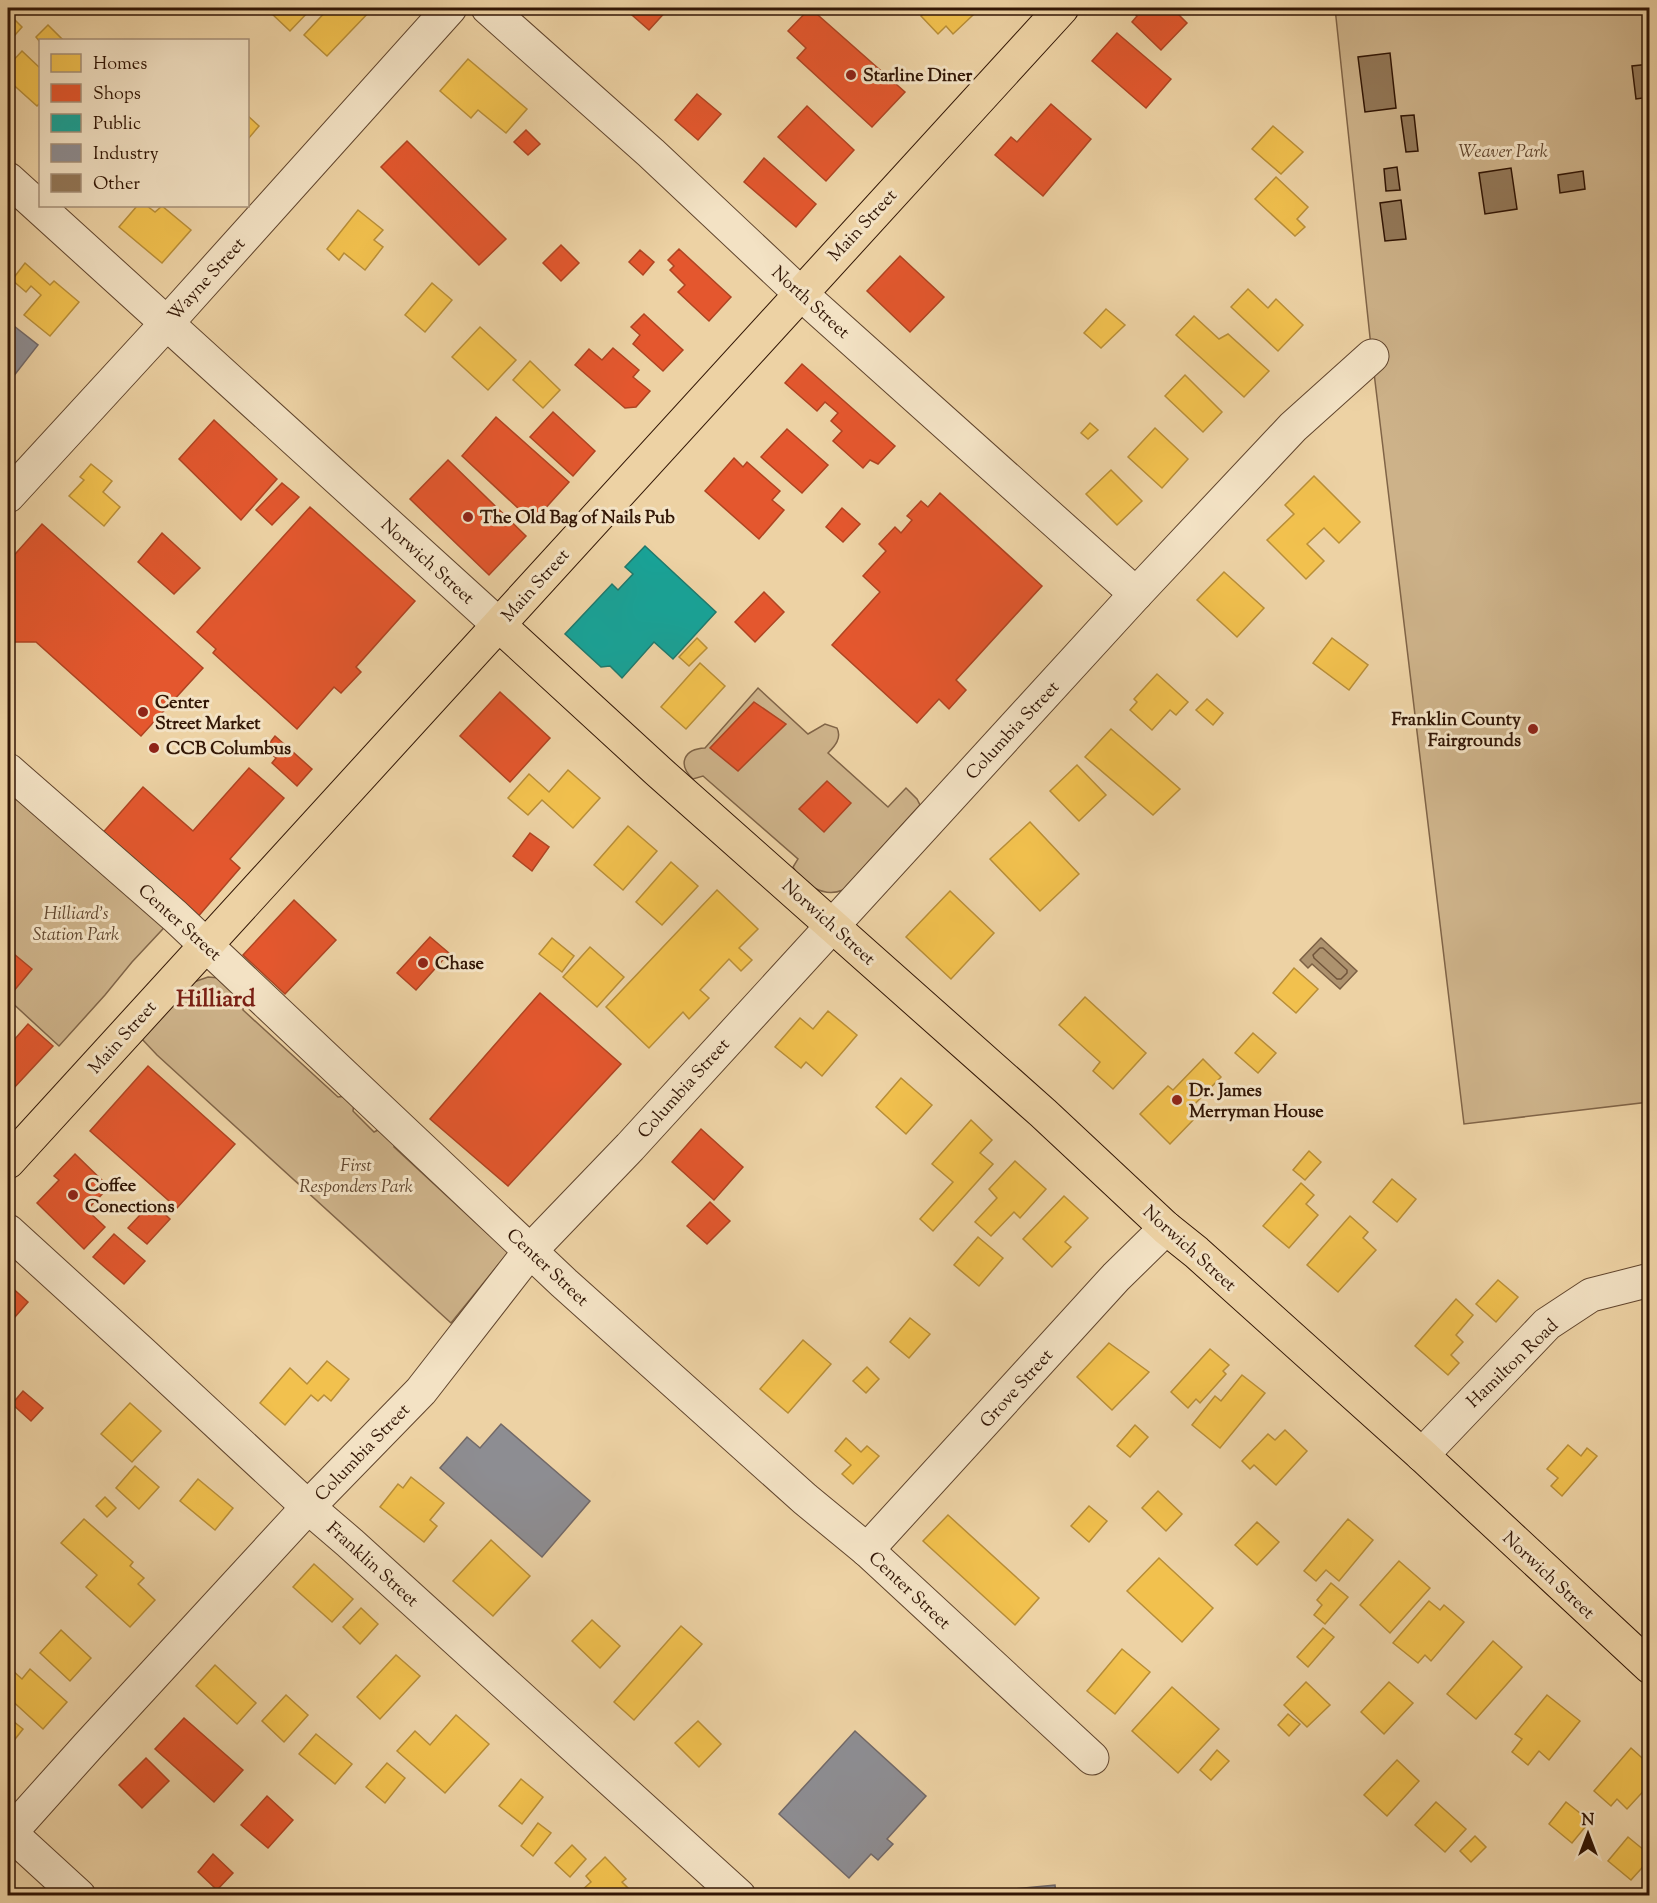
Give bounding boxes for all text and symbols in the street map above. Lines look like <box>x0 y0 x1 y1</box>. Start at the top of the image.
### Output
legend <box>39 39 249 207</box>
text: Homes <box>93 52 147 78</box>
place label: Starline Diner <box>863 64 973 90</box>
marker: Starline Diner <box>844 68 858 82</box>
text: Shops <box>93 82 141 108</box>
text: Public <box>93 112 141 138</box>
park label: Weaver Park <box>1458 140 1548 166</box>
text: Industry <box>93 142 159 168</box>
text: Other <box>93 172 140 198</box>
street label: Main Street <box>823 184 904 268</box>
street label: Wayne Street <box>163 233 252 328</box>
street label: North Street <box>765 261 855 346</box>
place label: The Old Bag of Nails Pub <box>480 506 675 532</box>
marker: The Old Bag of Nails Pub <box>461 510 475 524</box>
street label: Norwich Street <box>374 513 479 612</box>
street label: Main Street <box>496 544 577 629</box>
street label: Columbia Street <box>961 676 1066 787</box>
place label: Center Street Market <box>155 691 261 738</box>
marker: Center Street Market <box>136 705 150 719</box>
place label: Franklin County Fairgrounds <box>1391 708 1521 755</box>
marker: Franklin County Fairgrounds <box>1526 722 1540 736</box>
place label: CCB Columbus <box>166 737 291 763</box>
marker: CCB Columbus <box>147 741 161 755</box>
street label: Norwich Street <box>775 874 880 973</box>
street label: Center Street <box>131 879 226 968</box>
park label: Hilliard's Station Park <box>33 902 119 949</box>
place label: Chase <box>435 952 484 978</box>
marker: Chase <box>416 956 430 970</box>
district label: Hilliard <box>176 983 256 1017</box>
street label: Main Street <box>83 996 164 1081</box>
street label: Columbia Street <box>632 1033 737 1145</box>
place label: Dr. James Merryman House <box>1189 1079 1324 1126</box>
marker: Dr. James Merryman House <box>1170 1093 1184 1107</box>
park label: First Responders Park <box>299 1154 413 1201</box>
place label: Coffee Conections <box>85 1174 174 1221</box>
marker: Coffee Conections <box>66 1188 80 1202</box>
street label: Norwich Street <box>1136 1200 1241 1299</box>
street label: Center Street <box>500 1223 594 1314</box>
street label: Hamilton Road <box>1462 1314 1565 1415</box>
street label: Grove Street <box>975 1344 1060 1435</box>
street label: Columbia Street <box>310 1399 417 1508</box>
street label: Franklin Street <box>320 1517 424 1614</box>
street label: Norwich Street <box>1496 1527 1600 1626</box>
street label: Center Street <box>862 1546 956 1637</box>
north arrow <box>1558 1804 1618 1864</box>
text: N <box>1582 1810 1595 1833</box>

